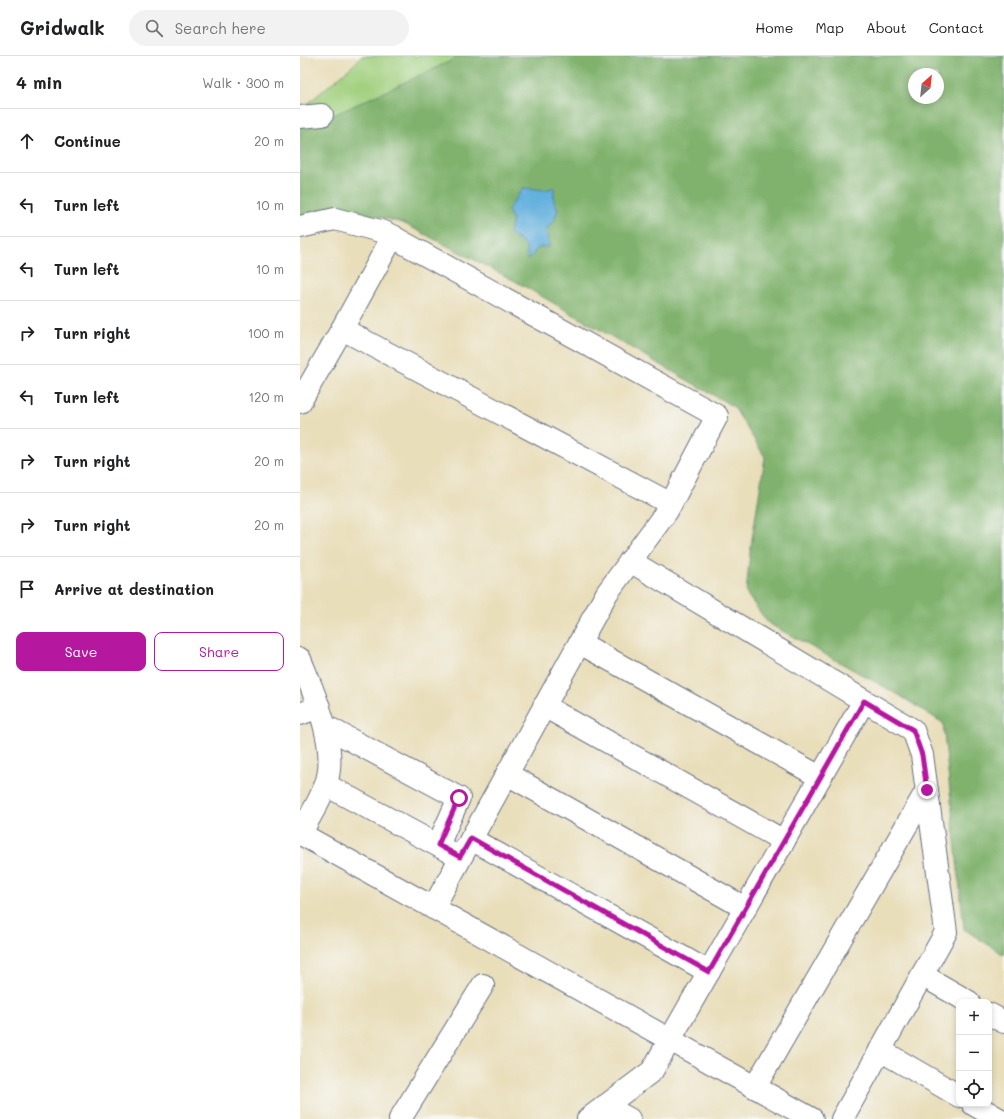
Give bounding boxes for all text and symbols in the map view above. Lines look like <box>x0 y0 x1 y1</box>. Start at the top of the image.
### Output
search box <box>129 10 409 46</box>
text: Gridwalk <box>20 15 105 40</box>
icon: search <box>143 17 165 39</box>
text: Search here <box>175 18 266 38</box>
text: Home <box>755 18 793 37</box>
text: Map <box>815 18 844 37</box>
text: About <box>866 18 907 37</box>
text: Contact <box>929 18 984 37</box>
north arrow <box>908 68 944 104</box>
text: 4 min <box>16 71 62 93</box>
text: Walk · 300 m <box>202 74 284 91</box>
icon: ahead <box>16 130 38 152</box>
text: Continue <box>54 131 121 151</box>
text: 20 m <box>254 132 284 149</box>
icon: left <box>16 194 38 216</box>
text: Turn left <box>54 195 119 215</box>
text: 10 m <box>256 196 284 213</box>
icon: left <box>16 258 38 280</box>
text: Turn left <box>54 259 119 279</box>
text: 10 m <box>256 260 284 277</box>
icon: right <box>16 322 38 344</box>
text: Turn right <box>54 323 131 343</box>
text: 100 m <box>248 324 284 341</box>
icon: left <box>16 386 38 408</box>
text: Turn left <box>54 387 119 407</box>
text: 120 m <box>248 388 284 405</box>
icon: right <box>16 450 38 472</box>
text: Turn right <box>54 451 131 471</box>
text: 20 m <box>254 452 284 469</box>
icon: right <box>16 514 38 536</box>
text: Turn right <box>54 515 131 535</box>
text: 20 m <box>254 516 284 533</box>
icon: arrive <box>16 578 38 600</box>
text: Arrive at destination <box>54 579 214 599</box>
button: Save <box>16 632 146 671</box>
button: Share <box>154 632 284 671</box>
route end <box>918 781 936 799</box>
route start <box>450 789 468 807</box>
map controls <box>956 999 992 1107</box>
button: + <box>956 999 992 1035</box>
button: − <box>956 1035 992 1071</box>
button: locate <box>956 1071 992 1107</box>

